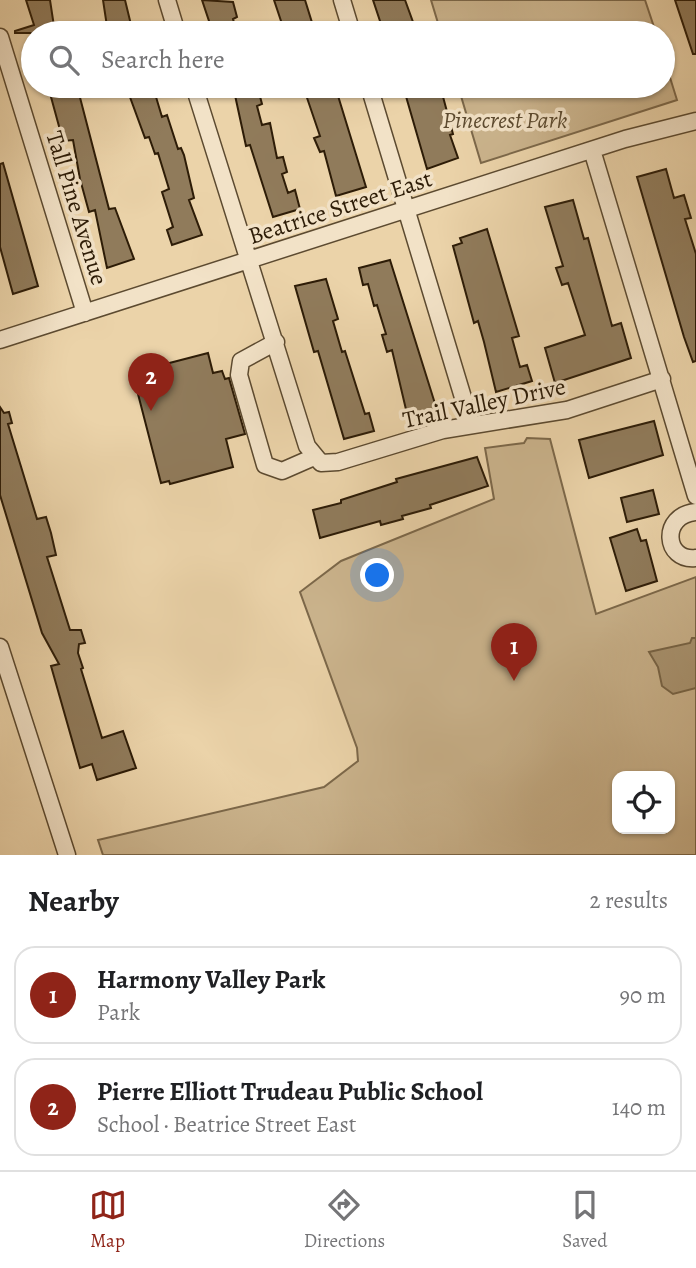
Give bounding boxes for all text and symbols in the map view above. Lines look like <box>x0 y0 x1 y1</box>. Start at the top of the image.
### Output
search box <box>21 21 675 98</box>
icon: search <box>45 41 83 79</box>
text: Search here <box>101 42 225 77</box>
park label: Pinecrest Park <box>443 104 568 136</box>
street label: Tall Pine Avenue <box>38 127 116 289</box>
street label: Beatrice Street East <box>244 162 436 252</box>
pin: 2 <box>128 353 174 411</box>
street label: Trail Valley Drive <box>400 370 568 436</box>
your location <box>360 558 394 592</box>
pin: 1 <box>491 623 537 681</box>
map controls <box>612 771 675 834</box>
button: locate <box>612 771 675 834</box>
text: Nearby <box>28 881 119 921</box>
text: 2 results <box>590 885 668 916</box>
text: Harmony Valley Park <box>97 962 325 997</box>
text: 1 <box>49 980 57 1011</box>
text: 90 m <box>620 980 666 1011</box>
text: Park <box>97 997 140 1028</box>
text: Pierre Elliott Trudeau Public School <box>97 1074 483 1109</box>
text: 2 <box>47 1092 59 1123</box>
text: 140 m <box>612 1092 666 1123</box>
text: School · Beatrice Street East <box>97 1109 356 1140</box>
tab: Map <box>89 1186 127 1254</box>
tab: Directions <box>304 1186 385 1254</box>
tab: Saved <box>562 1186 607 1254</box>

